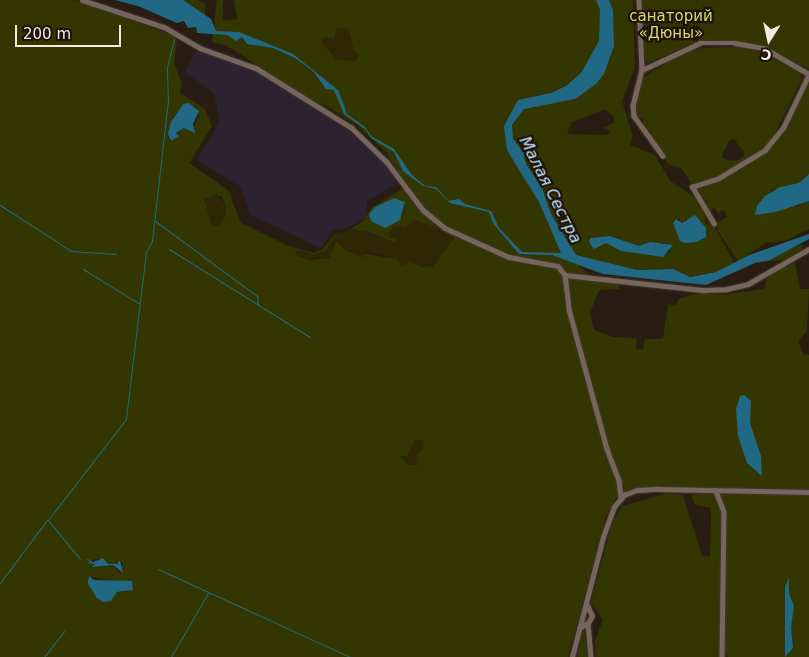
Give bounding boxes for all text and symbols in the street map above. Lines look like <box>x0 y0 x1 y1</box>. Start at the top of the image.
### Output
park label: санаторий «Дюны» <box>629 7 713 42</box>
scale bar <box>18 15 124 47</box>
north arrow <box>744 15 794 65</box>
text: 200 m <box>23 25 71 43</box>
text: С <box>760 46 773 64</box>
water label: Малая Сестра <box>515 133 585 247</box>

